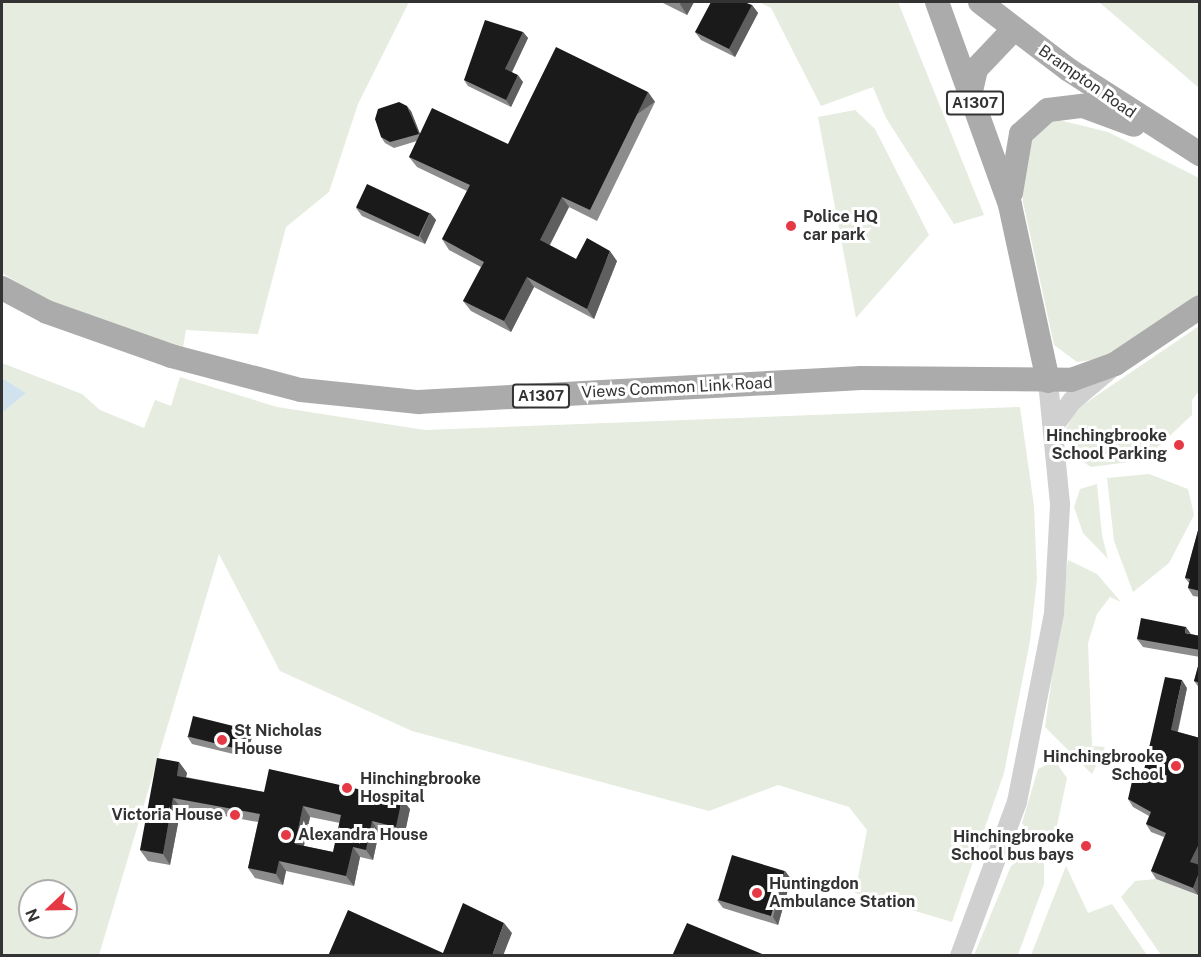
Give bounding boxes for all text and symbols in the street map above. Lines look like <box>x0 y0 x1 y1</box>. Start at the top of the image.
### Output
street label: Brampton Road <box>1035 41 1139 123</box>
road number: A1307 <box>945 91 1005 115</box>
place label: Police HQ car park <box>803 207 878 245</box>
marker: Police HQ car park <box>784 219 798 233</box>
street label: Views Common Link Road <box>581 373 773 403</box>
road number: A1307 <box>511 384 571 408</box>
place label: Hinchingbrooke School Parking <box>1046 426 1167 464</box>
marker: Hinchingbrooke School Parking <box>1172 438 1186 452</box>
place label: St Nicholas House <box>234 721 322 759</box>
marker: St Nicholas House <box>215 733 229 747</box>
place label: Hinchingbrooke School <box>1043 747 1164 785</box>
marker: Hinchingbrooke School <box>1169 759 1183 773</box>
place label: Hinchingbrooke Hospital <box>360 769 481 807</box>
marker: Hinchingbrooke Hospital <box>338 779 356 797</box>
place label: Victoria House <box>111 805 223 825</box>
marker: Victoria House <box>228 808 242 822</box>
place label: Alexandra House <box>298 825 428 845</box>
place label: Hinchingbrooke School bus bays <box>951 827 1074 865</box>
marker: Alexandra House <box>279 828 293 842</box>
marker: Hinchingbrooke School bus bays <box>1079 839 1093 853</box>
place label: Huntingdon Ambulance Station <box>769 874 915 912</box>
north arrow <box>18 879 78 939</box>
marker: Huntingdon Ambulance Station <box>750 886 764 900</box>
text: N <box>22 906 44 925</box>

